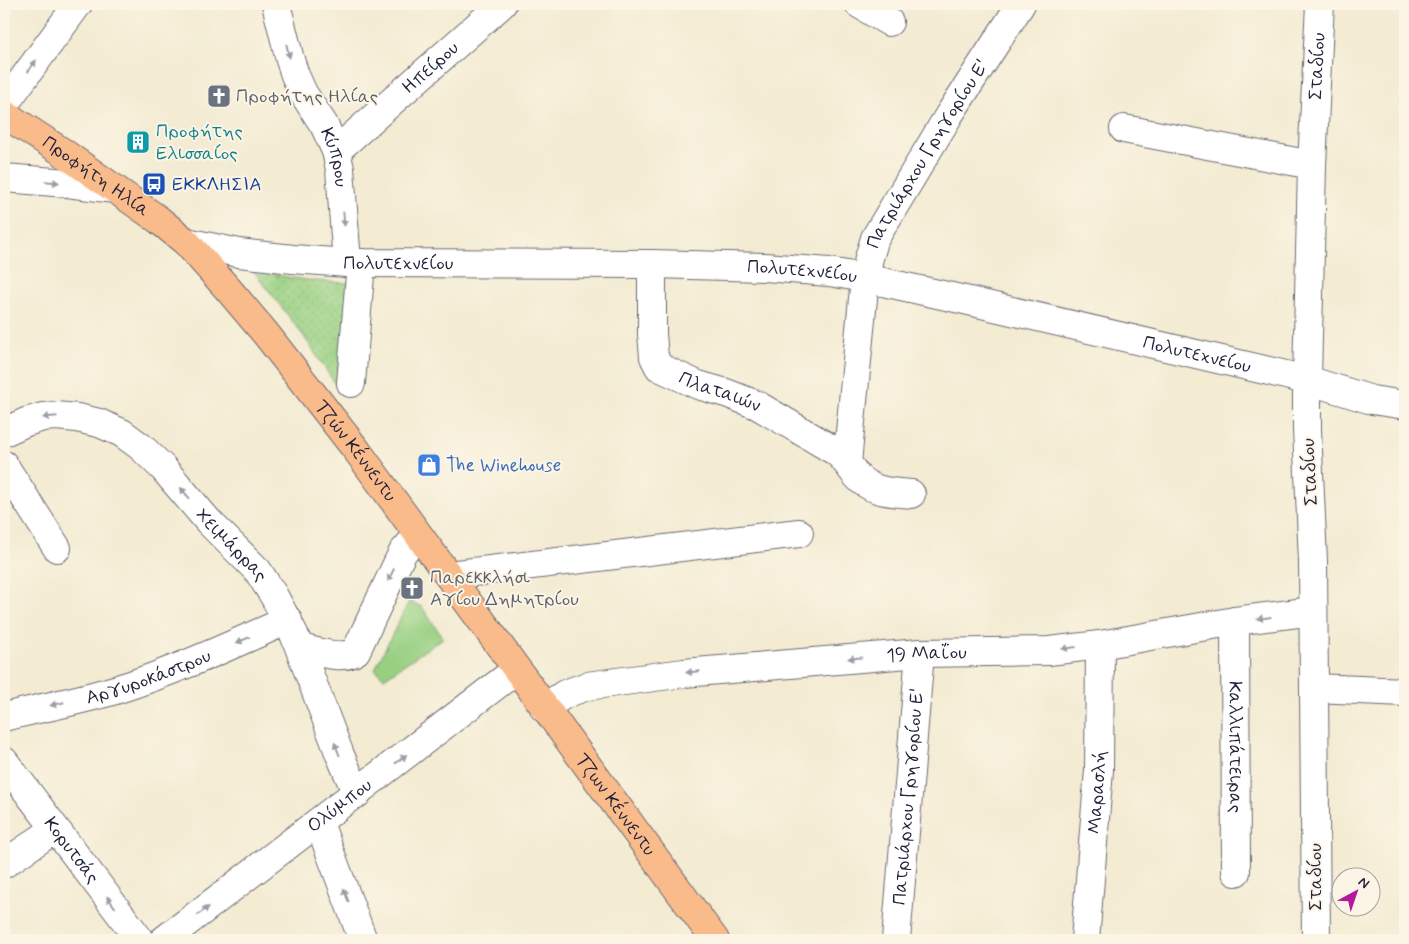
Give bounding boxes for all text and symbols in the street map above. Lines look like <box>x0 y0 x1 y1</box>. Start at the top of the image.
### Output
street label: Σταδίου <box>1303 32 1331 101</box>
street label: Ηπείρου <box>397 36 464 99</box>
one-way arrow <box>284 44 292 59</box>
street label: Πατριάρχου Γρηγορίου Ε' <box>860 54 994 251</box>
one-way arrow <box>27 59 37 73</box>
church icon: Προφήτης Ηλίας <box>206 83 232 109</box>
place label: Προφήτης Ηλίας <box>236 84 378 109</box>
place label: Προφήτης Ελισσαίος <box>156 119 243 166</box>
street label: Κύπρου <box>314 123 354 188</box>
building icon: Προφήτης Ελισσαίος <box>125 129 151 155</box>
street label: Προφήτη Ηλία <box>38 130 155 222</box>
bus stop icon: ΕΚΚΛΗΣΙΑ <box>141 171 167 197</box>
place label: ΕΚΚΛΗΣΙΑ <box>172 172 262 197</box>
one-way arrow <box>45 178 61 186</box>
one-way arrow <box>340 211 348 227</box>
street label: Πολυτεχνείου <box>343 250 454 276</box>
street label: Πολυτεχνείου <box>747 254 859 289</box>
street label: Πολυτεχνείου <box>1141 330 1253 379</box>
street label: Πλαταιών <box>675 365 764 418</box>
street label: Τζών Κέννεντυ <box>309 395 403 507</box>
one-way arrow <box>41 413 57 421</box>
street label: Σταδίου <box>1296 438 1324 506</box>
shop icon: The Winehouse <box>416 452 442 478</box>
place label: The Winehouse <box>446 453 561 478</box>
one-way arrow <box>179 487 190 500</box>
street label: Χειμάρρας <box>190 503 274 586</box>
place label: Παρεκκλήσι Αγίου Δημητρίου <box>430 565 579 612</box>
one-way arrow <box>387 568 395 582</box>
church icon: Παρεκκλήσι Αγίου Δημητρίου <box>399 575 425 601</box>
one-way arrow <box>1256 614 1272 622</box>
one-way arrow <box>236 636 250 644</box>
street label: 19 Μαΐου <box>886 640 967 668</box>
street label: Αργυροκάστρου <box>83 643 215 710</box>
one-way arrow <box>1061 644 1077 652</box>
one-way arrow <box>846 654 862 662</box>
one-way arrow <box>685 668 701 676</box>
street label: Καλλιπάτειρας <box>1223 681 1248 813</box>
street label: Πατριάρχου Γρηγορίου Ε' <box>886 687 930 906</box>
one-way arrow <box>49 700 64 708</box>
one-way arrow <box>333 742 341 756</box>
street label: Τζων Κέννεντυ <box>570 748 662 861</box>
street label: Μαρασλή <box>1081 751 1112 835</box>
one-way arrow <box>394 754 408 764</box>
street label: Ολύμπου <box>302 773 377 838</box>
street label: Κορυτσάς <box>38 812 105 889</box>
street label: Σταδίου <box>1303 843 1328 911</box>
north arrow <box>1332 866 1382 916</box>
text: N <box>1354 873 1373 893</box>
one-way arrow <box>342 887 349 902</box>
one-way arrow <box>105 895 116 908</box>
one-way arrow <box>196 905 209 916</box>

